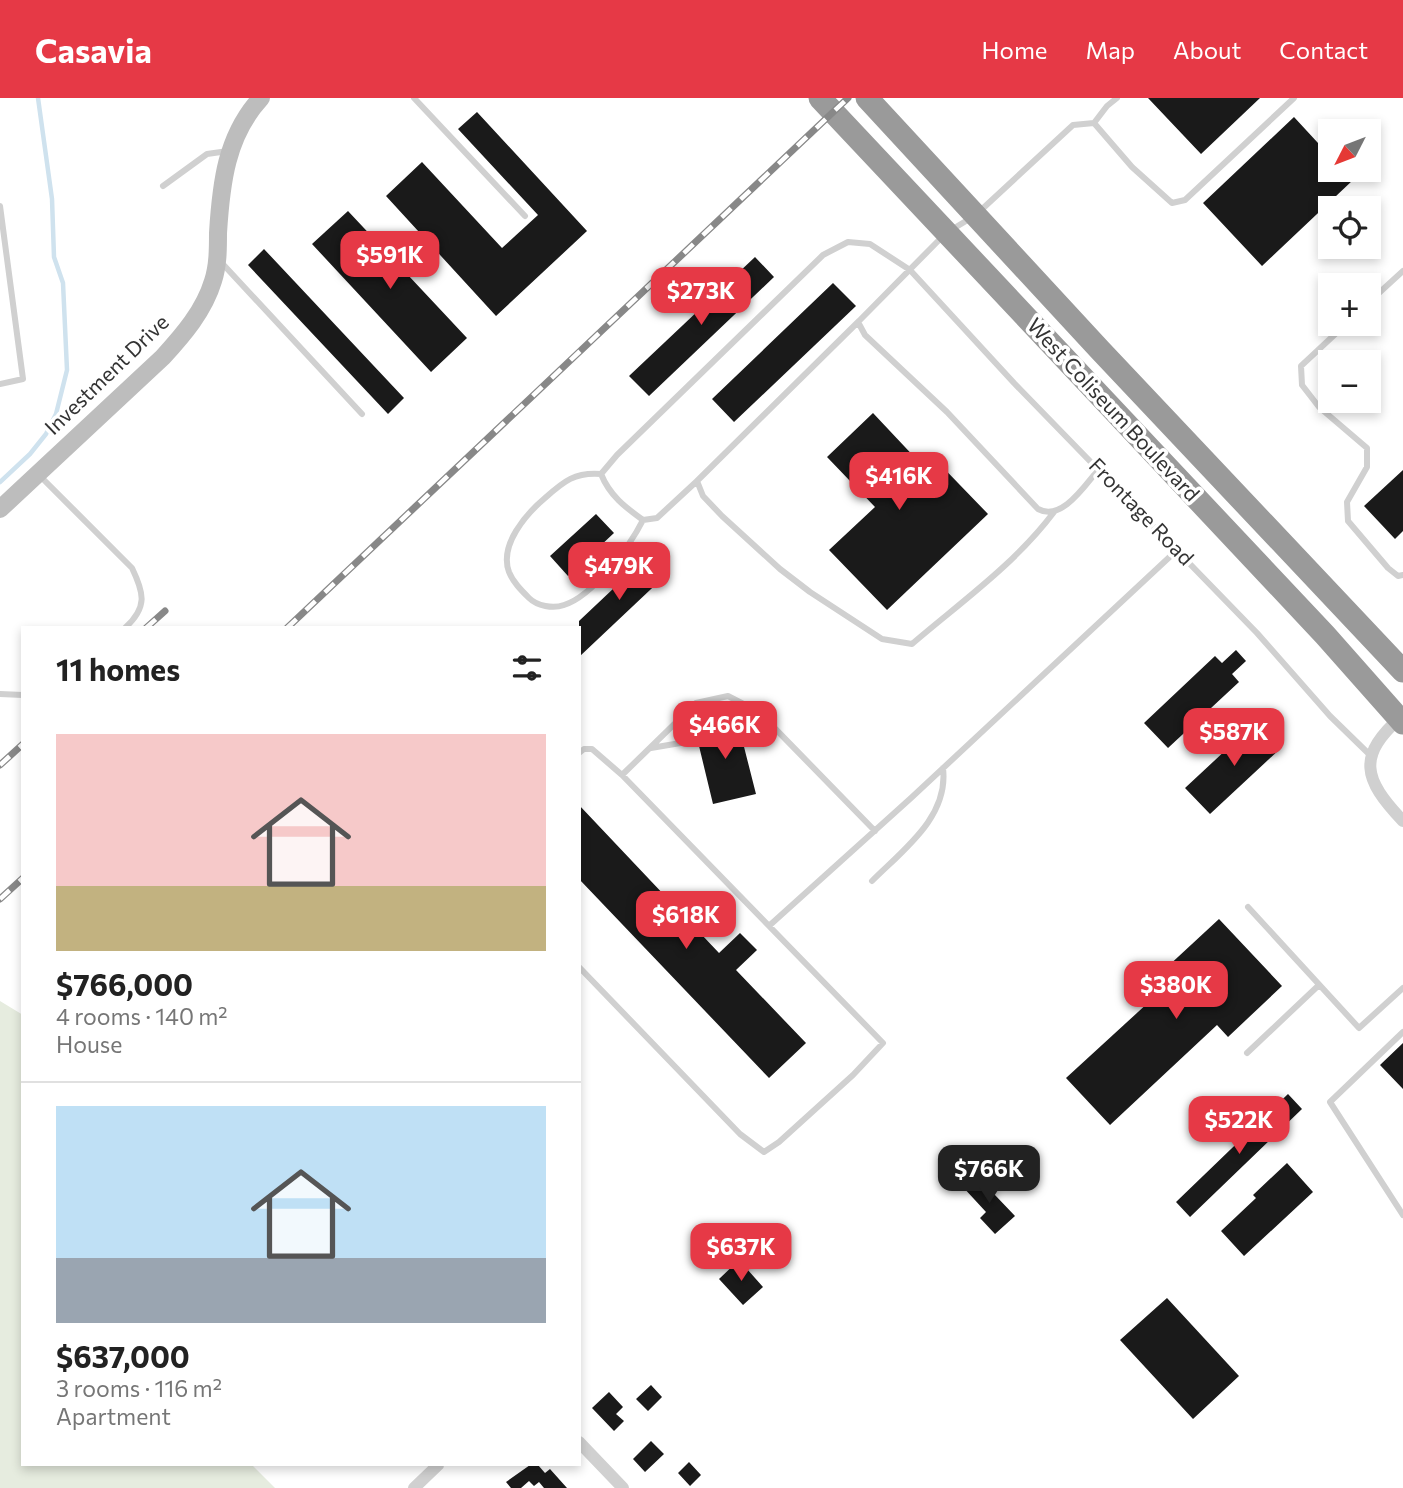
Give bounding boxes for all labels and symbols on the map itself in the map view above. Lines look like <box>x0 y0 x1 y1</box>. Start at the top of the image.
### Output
north arrow <box>1318 119 1381 182</box>
pin: $591K <box>341 232 439 291</box>
pin: $273K <box>652 268 750 327</box>
street label: Investment Drive <box>39 309 173 439</box>
street label: West Coliseum Boulevard <box>1023 312 1205 506</box>
pin: $416K <box>850 452 948 512</box>
street label: Frontage Road <box>1085 452 1199 570</box>
pin: $479K <box>570 542 668 602</box>
pin: $466K <box>676 702 774 761</box>
pin: $587K <box>1185 708 1283 768</box>
pin: $618K <box>637 892 735 951</box>
pin: $380K <box>1127 962 1225 1021</box>
pin: $522K <box>1190 1096 1288 1156</box>
pin: $766K <box>940 1146 1038 1205</box>
pin: $637K <box>692 1224 790 1283</box>

